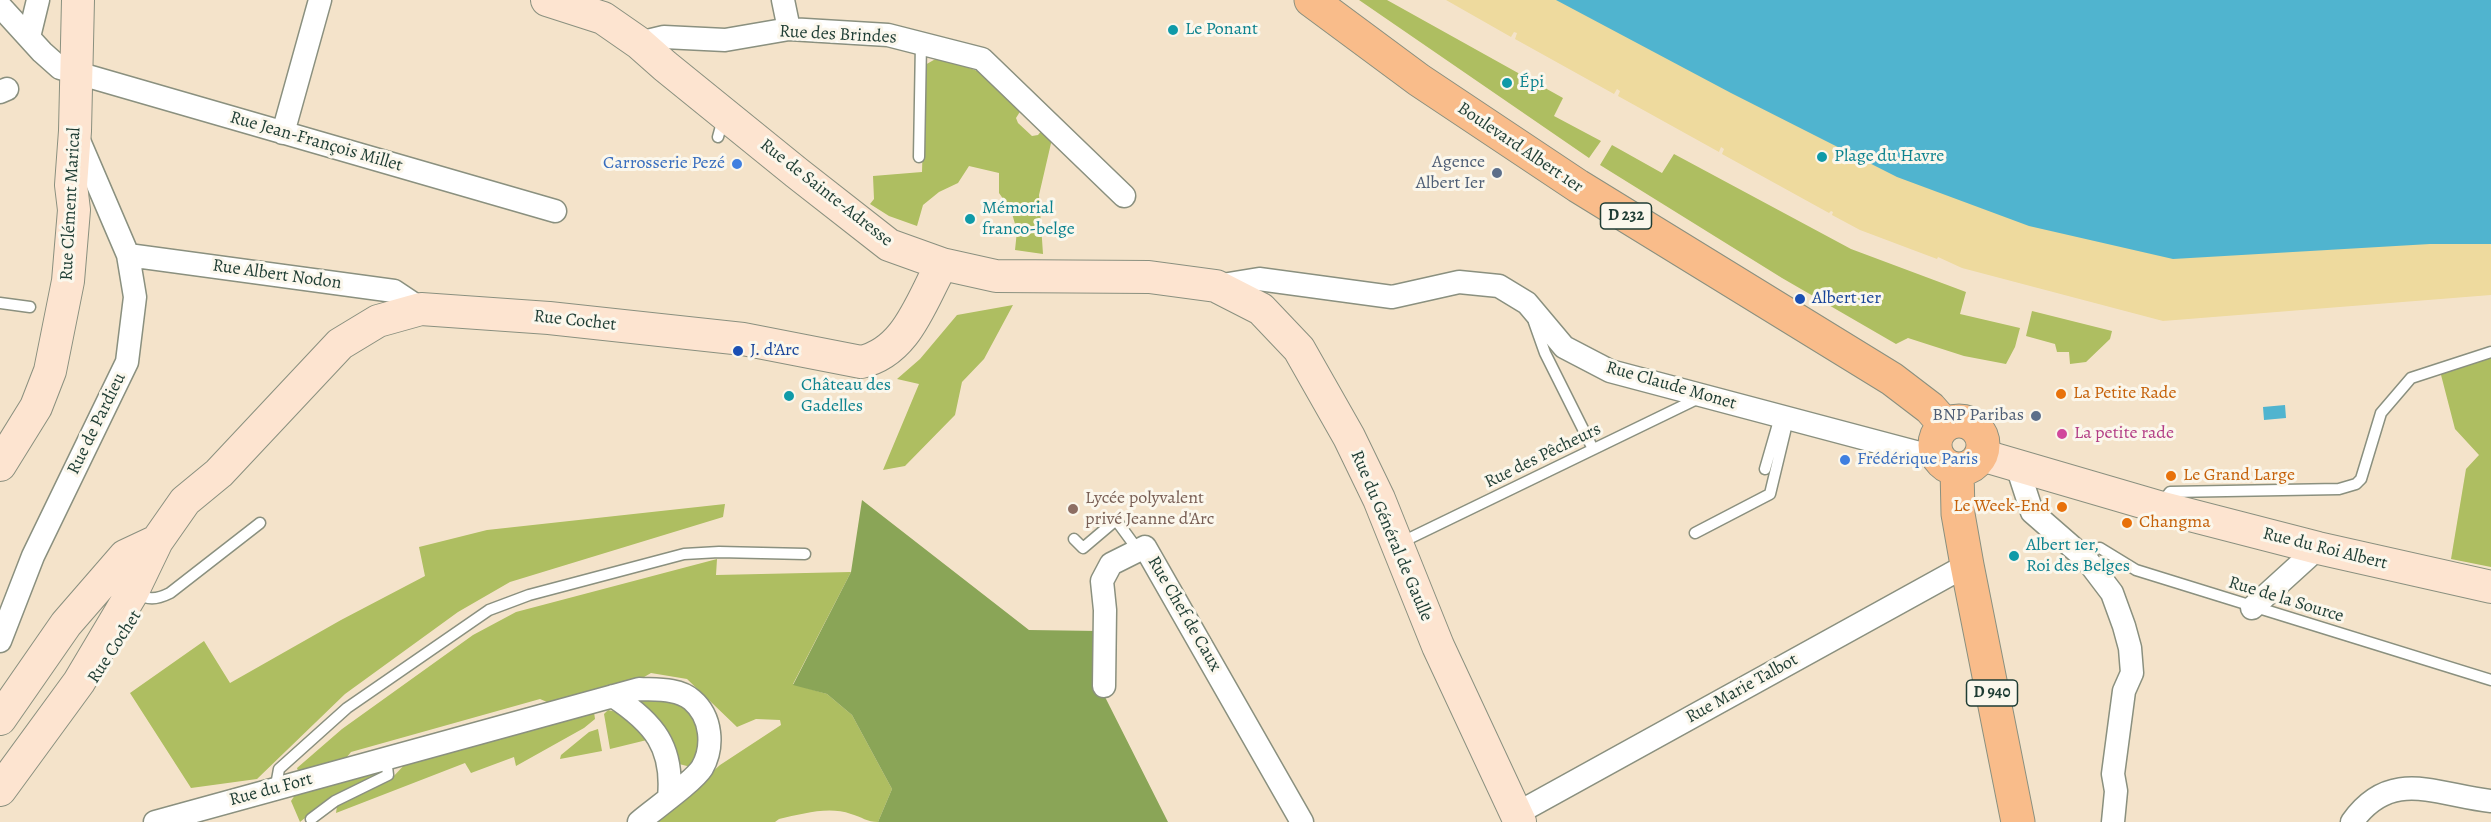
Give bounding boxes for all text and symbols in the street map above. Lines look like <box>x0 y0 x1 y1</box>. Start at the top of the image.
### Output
place label: Le Ponant <box>1185 19 1258 41</box>
street label: Rue des Brindes <box>779 21 897 49</box>
marker: Le Ponant <box>1166 23 1180 37</box>
place label: Épi <box>1519 72 1544 94</box>
marker: Épi <box>1500 76 1514 90</box>
street label: Boulevard Albert 1er <box>1453 98 1587 198</box>
street label: Rue Jean-François Millet <box>227 107 405 177</box>
street label: Rue Clément Marical <box>56 127 86 281</box>
street label: Rue de Sainte-Adresse <box>755 134 897 252</box>
place label: Plage du Havre <box>1834 146 1944 168</box>
marker: Plage du Havre <box>1815 150 1829 164</box>
place label: Agence Albert Ier <box>1416 152 1485 195</box>
place label: Carrosserie Pezé <box>603 153 725 175</box>
marker: Carrosserie Pezé <box>730 157 744 171</box>
marker: Agence Albert Ier <box>1490 166 1504 180</box>
place label: Mémorial franco-belge <box>982 198 1075 240</box>
road number: D 232 <box>1600 203 1652 229</box>
marker: Mémorial franco-belge <box>963 212 977 226</box>
street label: Rue Albert Nodon <box>211 255 343 295</box>
place label: Albert 1er <box>1812 288 1881 310</box>
marker: Albert 1er <box>1793 292 1807 306</box>
street label: Rue Cochet <box>533 306 617 336</box>
place label: J. d’Arc <box>750 340 799 362</box>
marker: J. d’Arc <box>731 344 745 358</box>
street label: Rue Claude Monet <box>1603 357 1739 415</box>
street label: Rue de Pardieu <box>63 370 131 478</box>
place label: Château des Gadelles <box>801 375 891 418</box>
place label: La Petite Rade <box>2073 383 2177 405</box>
marker: La Petite Rade <box>2054 387 2068 401</box>
marker: Château des Gadelles <box>782 389 796 403</box>
place label: BNP Paribas <box>1932 405 2024 427</box>
marker: BNP Paribas <box>2029 409 2043 423</box>
street label: Rue des Pêcheurs <box>1481 419 1605 493</box>
place label: La petite rade <box>2074 423 2174 445</box>
marker: La petite rade <box>2055 427 2069 441</box>
street label: Rue du Général de Gaulle <box>1345 447 1437 625</box>
place label: Frédérique Paris <box>1857 449 1978 471</box>
marker: Frédérique Paris <box>1838 453 1852 467</box>
place label: Le Grand Large <box>2183 465 2295 487</box>
marker: Le Grand Large <box>2164 469 2178 483</box>
place label: Lycée polyvalent privé Jeanne d'Arc <box>1085 488 1214 530</box>
place label: Le Week-End <box>1953 496 2050 518</box>
marker: Le Week-End <box>2055 500 2069 514</box>
marker: Lycée polyvalent privé Jeanne d'Arc <box>1066 502 1080 516</box>
place label: Changma <box>2139 512 2211 534</box>
marker: Changma <box>2120 516 2134 530</box>
street label: Rue du Roi Albert <box>2261 523 2389 575</box>
place label: Albert 1er, Roi des Belges <box>2026 535 2130 578</box>
marker: Albert 1er, Roi des Belges <box>2007 549 2021 563</box>
street label: Rue Chef de Caux <box>1142 553 1226 675</box>
street label: Rue de la Source <box>2226 572 2346 628</box>
street label: Rue Cochet <box>83 606 147 688</box>
street label: Rue Marie Talbot <box>1682 649 1802 729</box>
road number: D 940 <box>1966 680 2018 706</box>
street label: Rue du Fort <box>227 769 315 811</box>

